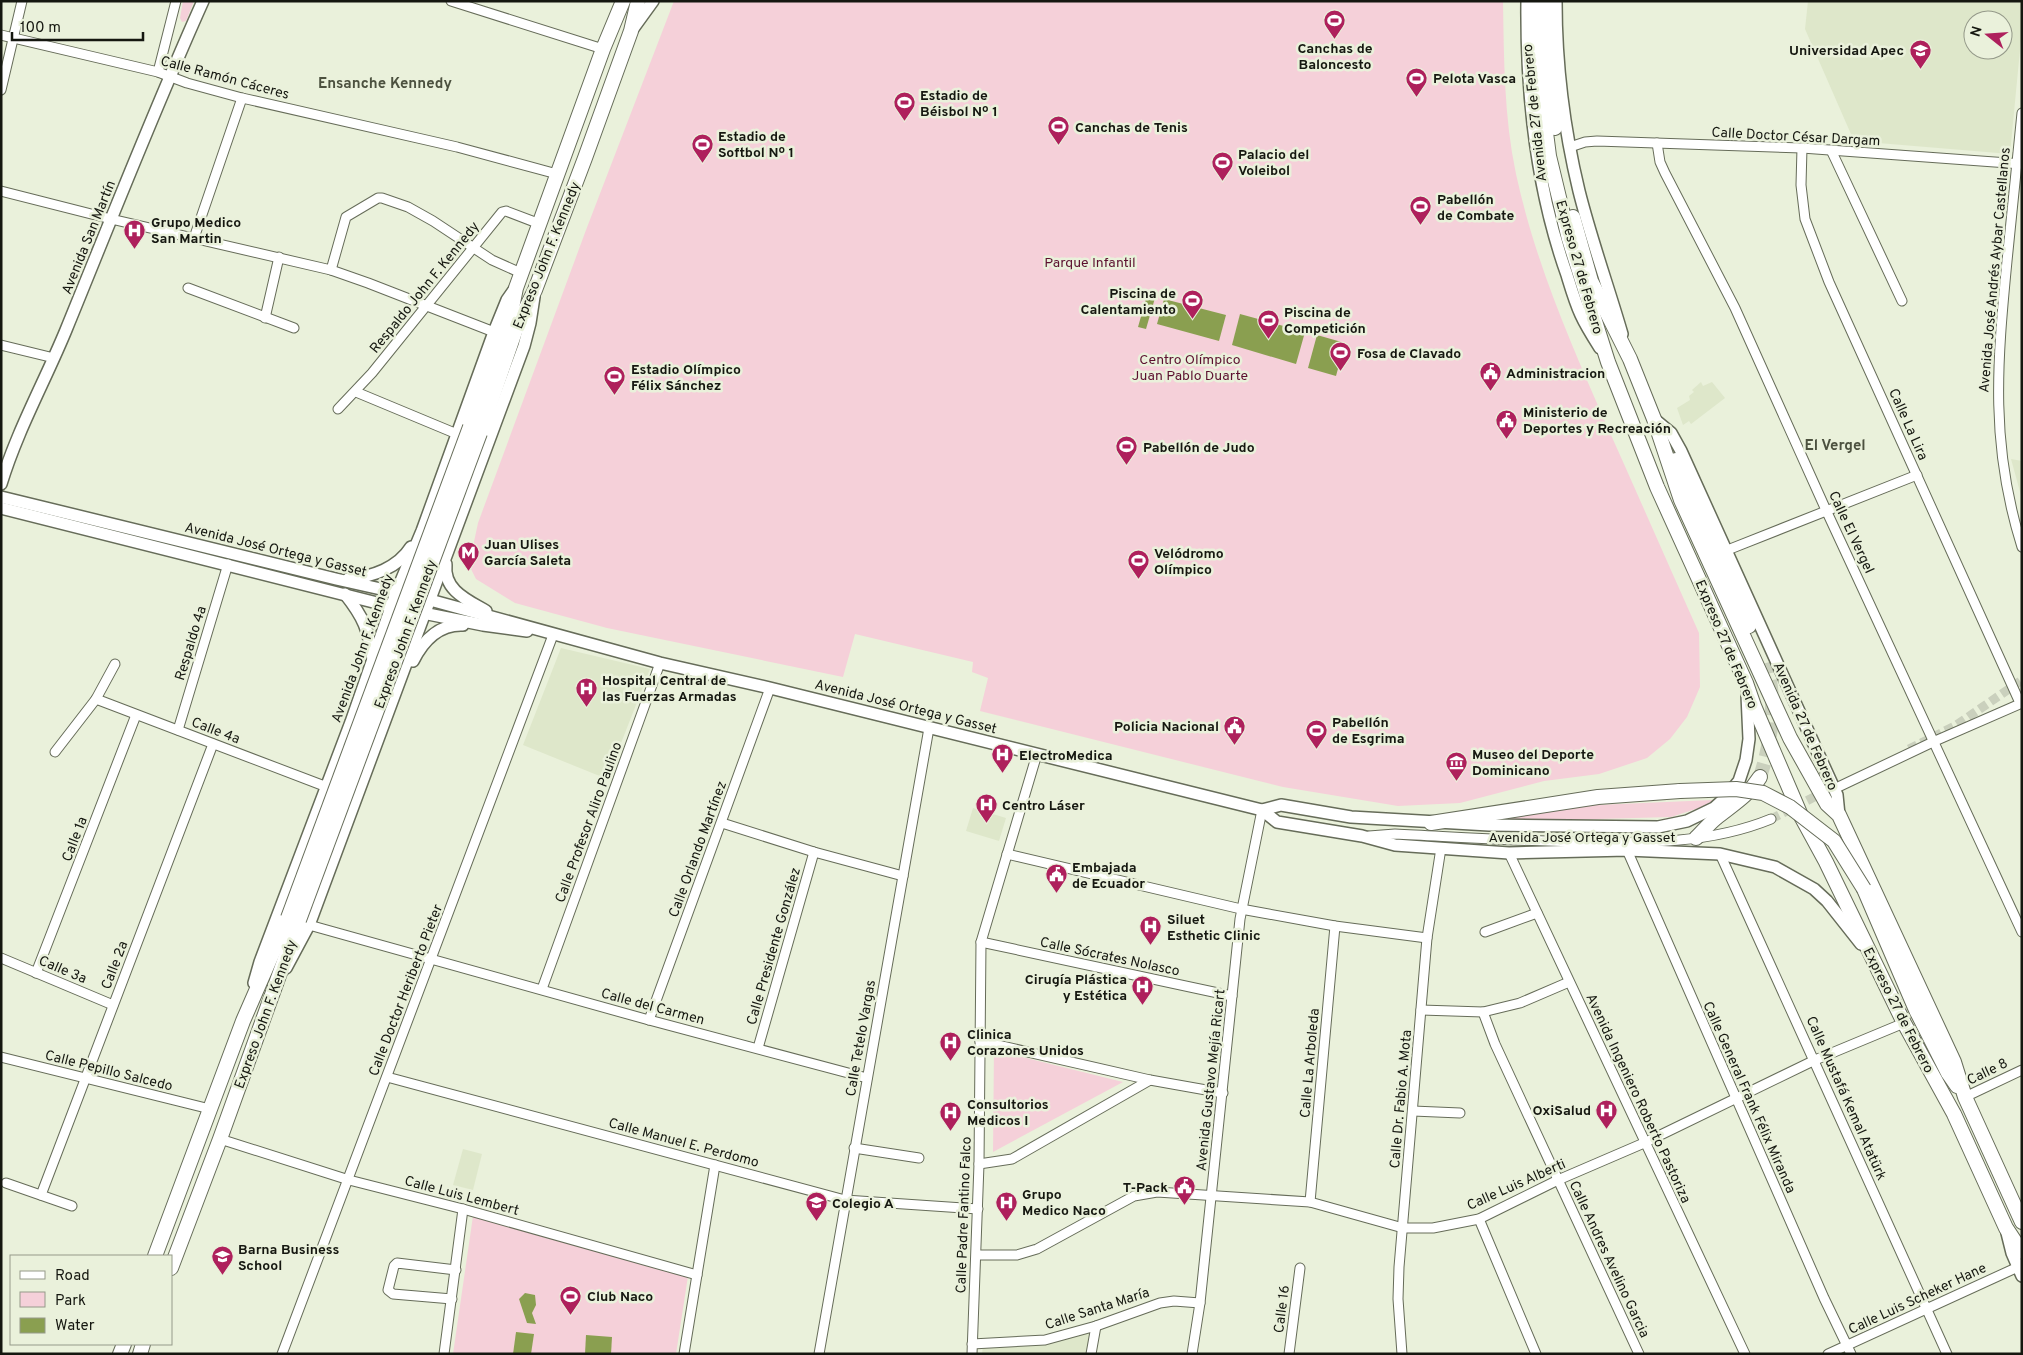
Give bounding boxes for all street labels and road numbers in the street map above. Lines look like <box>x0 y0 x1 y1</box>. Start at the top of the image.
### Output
street label: Avenida 27 de Febrero <box>1520 43 1551 183</box>
street label: Calle Ramón Cáceres <box>158 53 291 104</box>
street label: Calle Doctor César Dargam <box>1711 125 1881 150</box>
street label: Avenida José Andrés Aybar Castellanos <box>1976 147 2015 394</box>
street label: Avenida San Martín <box>59 178 120 297</box>
street label: Expreso John F. Kennedy <box>510 180 585 332</box>
street label: Expreso 27 de Febrero <box>1551 199 1606 336</box>
street label: Respaldo John F. Kennedy <box>367 219 484 357</box>
street label: Calle La Lira <box>1884 386 1931 463</box>
street label: Calle El Vergel <box>1824 489 1877 577</box>
street label: Avenida José Ortega y Gasset <box>183 520 368 581</box>
street label: Expreso John F. Kennedy <box>372 558 441 711</box>
street label: Avenida John F. Kennedy <box>329 572 398 725</box>
street label: Expreso 27 de Febrero <box>1691 578 1761 712</box>
street label: Respaldo 4a <box>172 604 211 683</box>
street label: Avenida 27 de Febrero <box>1769 660 1841 793</box>
street label: Avenida José Ortega y Gasset <box>813 677 998 738</box>
street label: Calle 4a <box>189 714 242 748</box>
street label: Calle Profesor Aliro Paulino <box>552 740 627 905</box>
street label: Calle Orlando Martínez <box>666 779 731 920</box>
street label: Calle 1a <box>59 815 92 864</box>
street label: Avenida José Ortega y Gasset <box>1489 830 1675 847</box>
street label: Calle Presidente González <box>744 866 805 1027</box>
street label: Calle Doctor Heriberto Pieter <box>366 902 447 1079</box>
street label: Calle Sócrates Nolasco <box>1038 934 1181 981</box>
street label: Expreso John F. Kennedy <box>232 938 301 1091</box>
street label: Calle 2a <box>98 939 132 992</box>
street label: Expreso 27 de Febrero <box>1859 945 1937 1076</box>
street label: Calle 3a <box>36 953 89 988</box>
street label: Calle Tetelo Vargas <box>843 979 880 1098</box>
street label: Calle del Carmen <box>599 985 706 1029</box>
street label: Avenida Gustavo Mejía Ricart <box>1193 988 1230 1172</box>
street label: Avenida Ingeniero Roberto Pastoriza <box>1581 991 1694 1206</box>
street label: Calle General Frank Félix Miranda <box>1699 999 1799 1196</box>
street label: Calle La Arboleda <box>1297 1008 1324 1119</box>
street label: Calle Mustafá Kemal Atatürk <box>1802 1014 1890 1183</box>
street label: Calle Dr. Fabio A. Mota <box>1387 1029 1416 1169</box>
street label: Calle Pepillo Salcedo <box>43 1047 174 1096</box>
street label: Calle 8 <box>1965 1055 2011 1089</box>
street label: Calle Manuel E. Perdomo <box>607 1115 761 1172</box>
street label: Calle Padre Fantino Falco <box>953 1136 976 1294</box>
street label: Calle Luis Alberti <box>1465 1156 1569 1215</box>
street label: Calle Luis Lembert <box>403 1173 521 1220</box>
street label: Calle Andres Avelino Garcia <box>1565 1178 1653 1341</box>
street label: Calle Luis Scheker Hane <box>1846 1260 1989 1339</box>
street label: Calle 16 <box>1271 1284 1294 1334</box>
street label: Calle Santa María <box>1043 1285 1152 1334</box>

